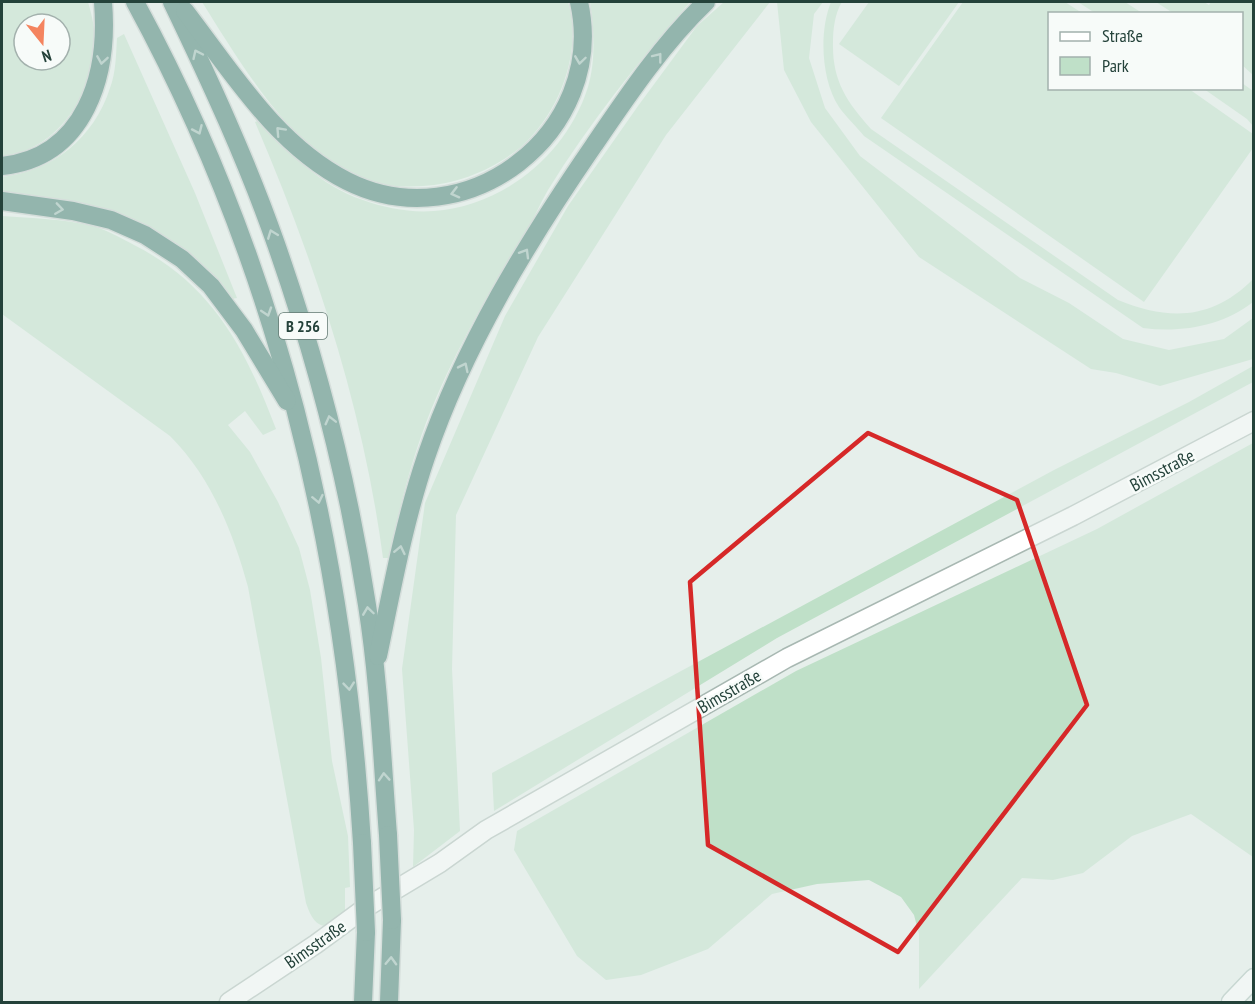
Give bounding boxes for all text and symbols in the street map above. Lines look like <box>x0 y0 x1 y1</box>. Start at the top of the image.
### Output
north arrow <box>12 12 72 72</box>
legend <box>1048 12 1243 90</box>
text: Straße <box>1102 24 1143 47</box>
text: N <box>39 45 54 67</box>
one-way arrow <box>192 50 204 61</box>
one-way arrow <box>650 53 661 64</box>
text: Park <box>1102 54 1129 77</box>
one-way arrow <box>96 55 108 64</box>
one-way arrow <box>575 55 587 64</box>
one-way arrow <box>190 123 202 134</box>
one-way arrow <box>276 127 287 137</box>
one-way arrow <box>450 186 460 199</box>
one-way arrow <box>55 203 64 215</box>
one-way arrow <box>267 229 280 240</box>
one-way arrow <box>517 249 529 259</box>
one-way arrow <box>260 306 273 317</box>
road number: B 256 <box>279 313 327 339</box>
one-way arrow <box>457 362 468 373</box>
one-way arrow <box>324 415 337 425</box>
street label: Bimsstraße <box>1126 444 1198 496</box>
one-way arrow <box>311 494 324 504</box>
one-way arrow <box>393 546 406 556</box>
one-way arrow <box>362 607 374 616</box>
street label: Bimsstraße <box>693 664 765 718</box>
one-way arrow <box>342 681 354 690</box>
one-way arrow <box>378 773 391 782</box>
street label: Bimsstraße <box>280 915 350 973</box>
one-way arrow <box>384 957 397 966</box>

